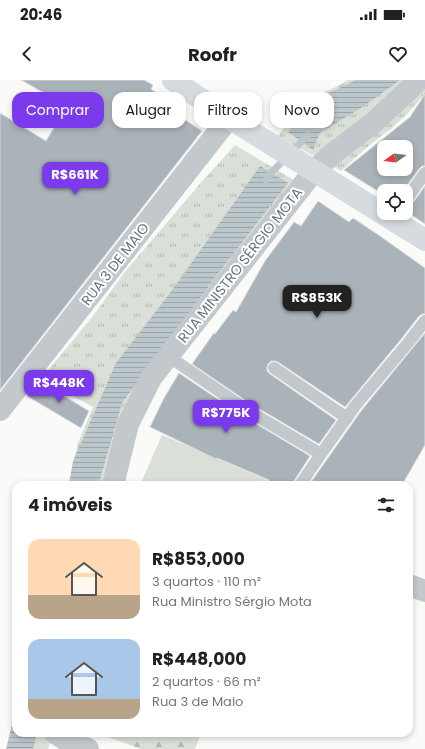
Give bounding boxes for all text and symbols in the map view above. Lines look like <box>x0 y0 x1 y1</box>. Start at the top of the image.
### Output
text: 20:46 <box>20 4 62 25</box>
text: Roofr <box>188 42 237 67</box>
icon: back <box>16 43 38 65</box>
icon: heart <box>387 43 409 65</box>
chip: Comprar <box>12 92 104 128</box>
chip: Alugar <box>112 92 186 128</box>
chip: Filtros <box>194 92 262 128</box>
chip: Novo <box>270 92 334 128</box>
north arrow <box>377 140 413 176</box>
map controls <box>377 140 413 220</box>
pin: R$661K <box>42 162 108 196</box>
text: R$661K <box>51 165 99 184</box>
street label: RUA MINISTRO SÉRGIO MOTA <box>173 183 307 347</box>
button: locate <box>377 184 413 220</box>
street label: RUA 3 DE MAIO <box>76 218 154 310</box>
pin: R$853K <box>284 285 350 319</box>
text: R$853K <box>292 288 342 307</box>
pin: R$448K <box>26 370 92 404</box>
text: R$448K <box>33 373 85 392</box>
pin: R$775K <box>193 400 259 434</box>
text: R$775K <box>202 403 250 422</box>
text: 4 imóveis <box>28 493 113 517</box>
icon: filters <box>375 494 397 516</box>
text: R$853,000 <box>152 547 245 571</box>
icon: home <box>60 555 108 603</box>
text: 3 quartos · 110 m² <box>152 572 261 591</box>
text: Rua Ministro Sérgio Mota <box>152 592 312 611</box>
text: R$448,000 <box>152 647 246 671</box>
icon: home <box>60 655 108 703</box>
text: 2 quartos · 66 m² <box>152 672 261 691</box>
text: Rua 3 de Maio <box>152 692 243 711</box>

